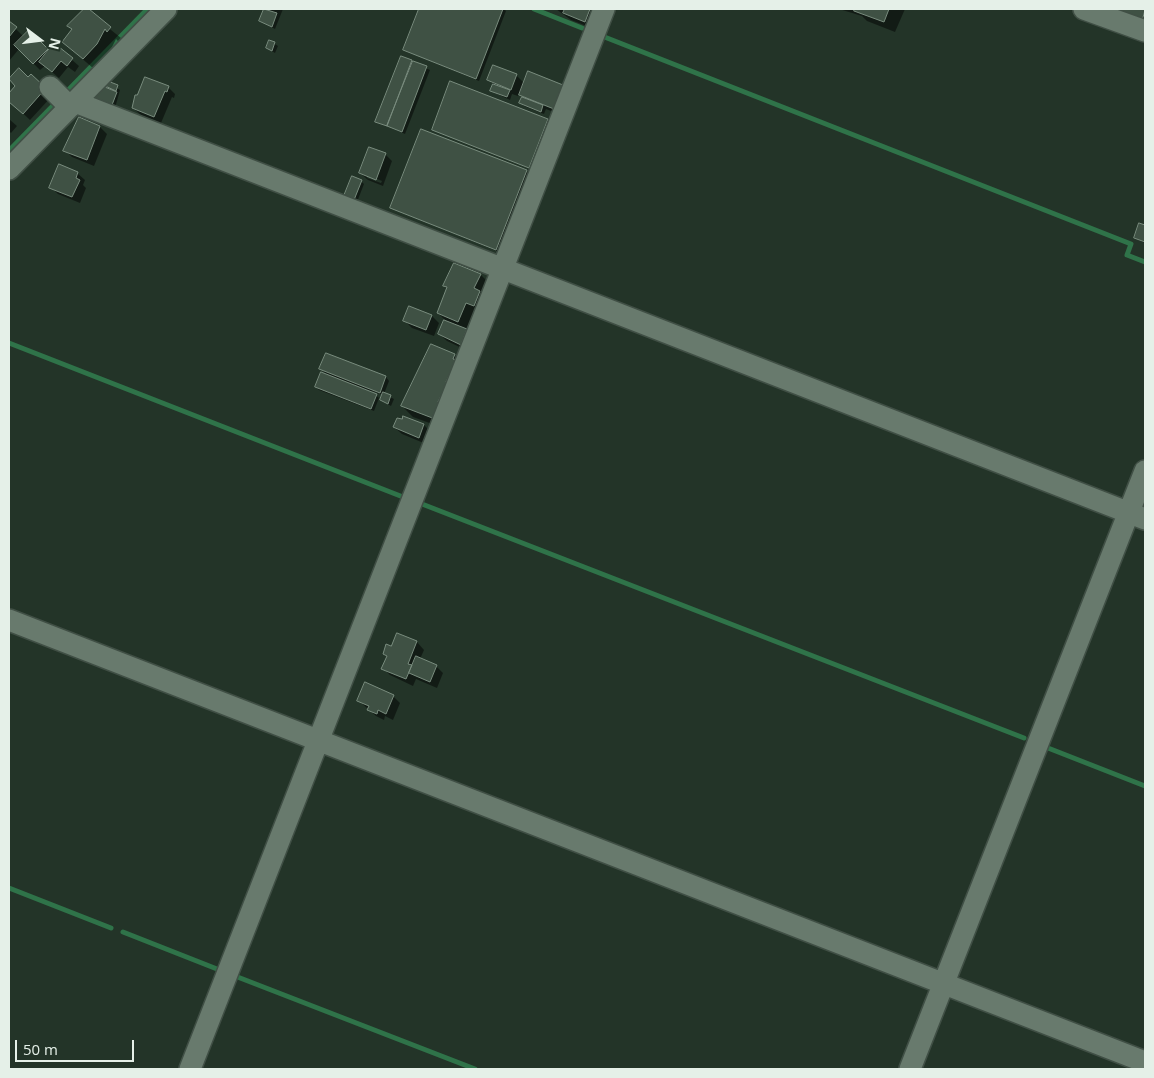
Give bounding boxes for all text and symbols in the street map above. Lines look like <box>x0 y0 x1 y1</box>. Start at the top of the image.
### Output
north arrow <box>15 15 65 65</box>
text: N <box>44 36 66 52</box>
scale bar <box>18 1030 136 1062</box>
text: 50 m <box>23 1039 58 1059</box>

